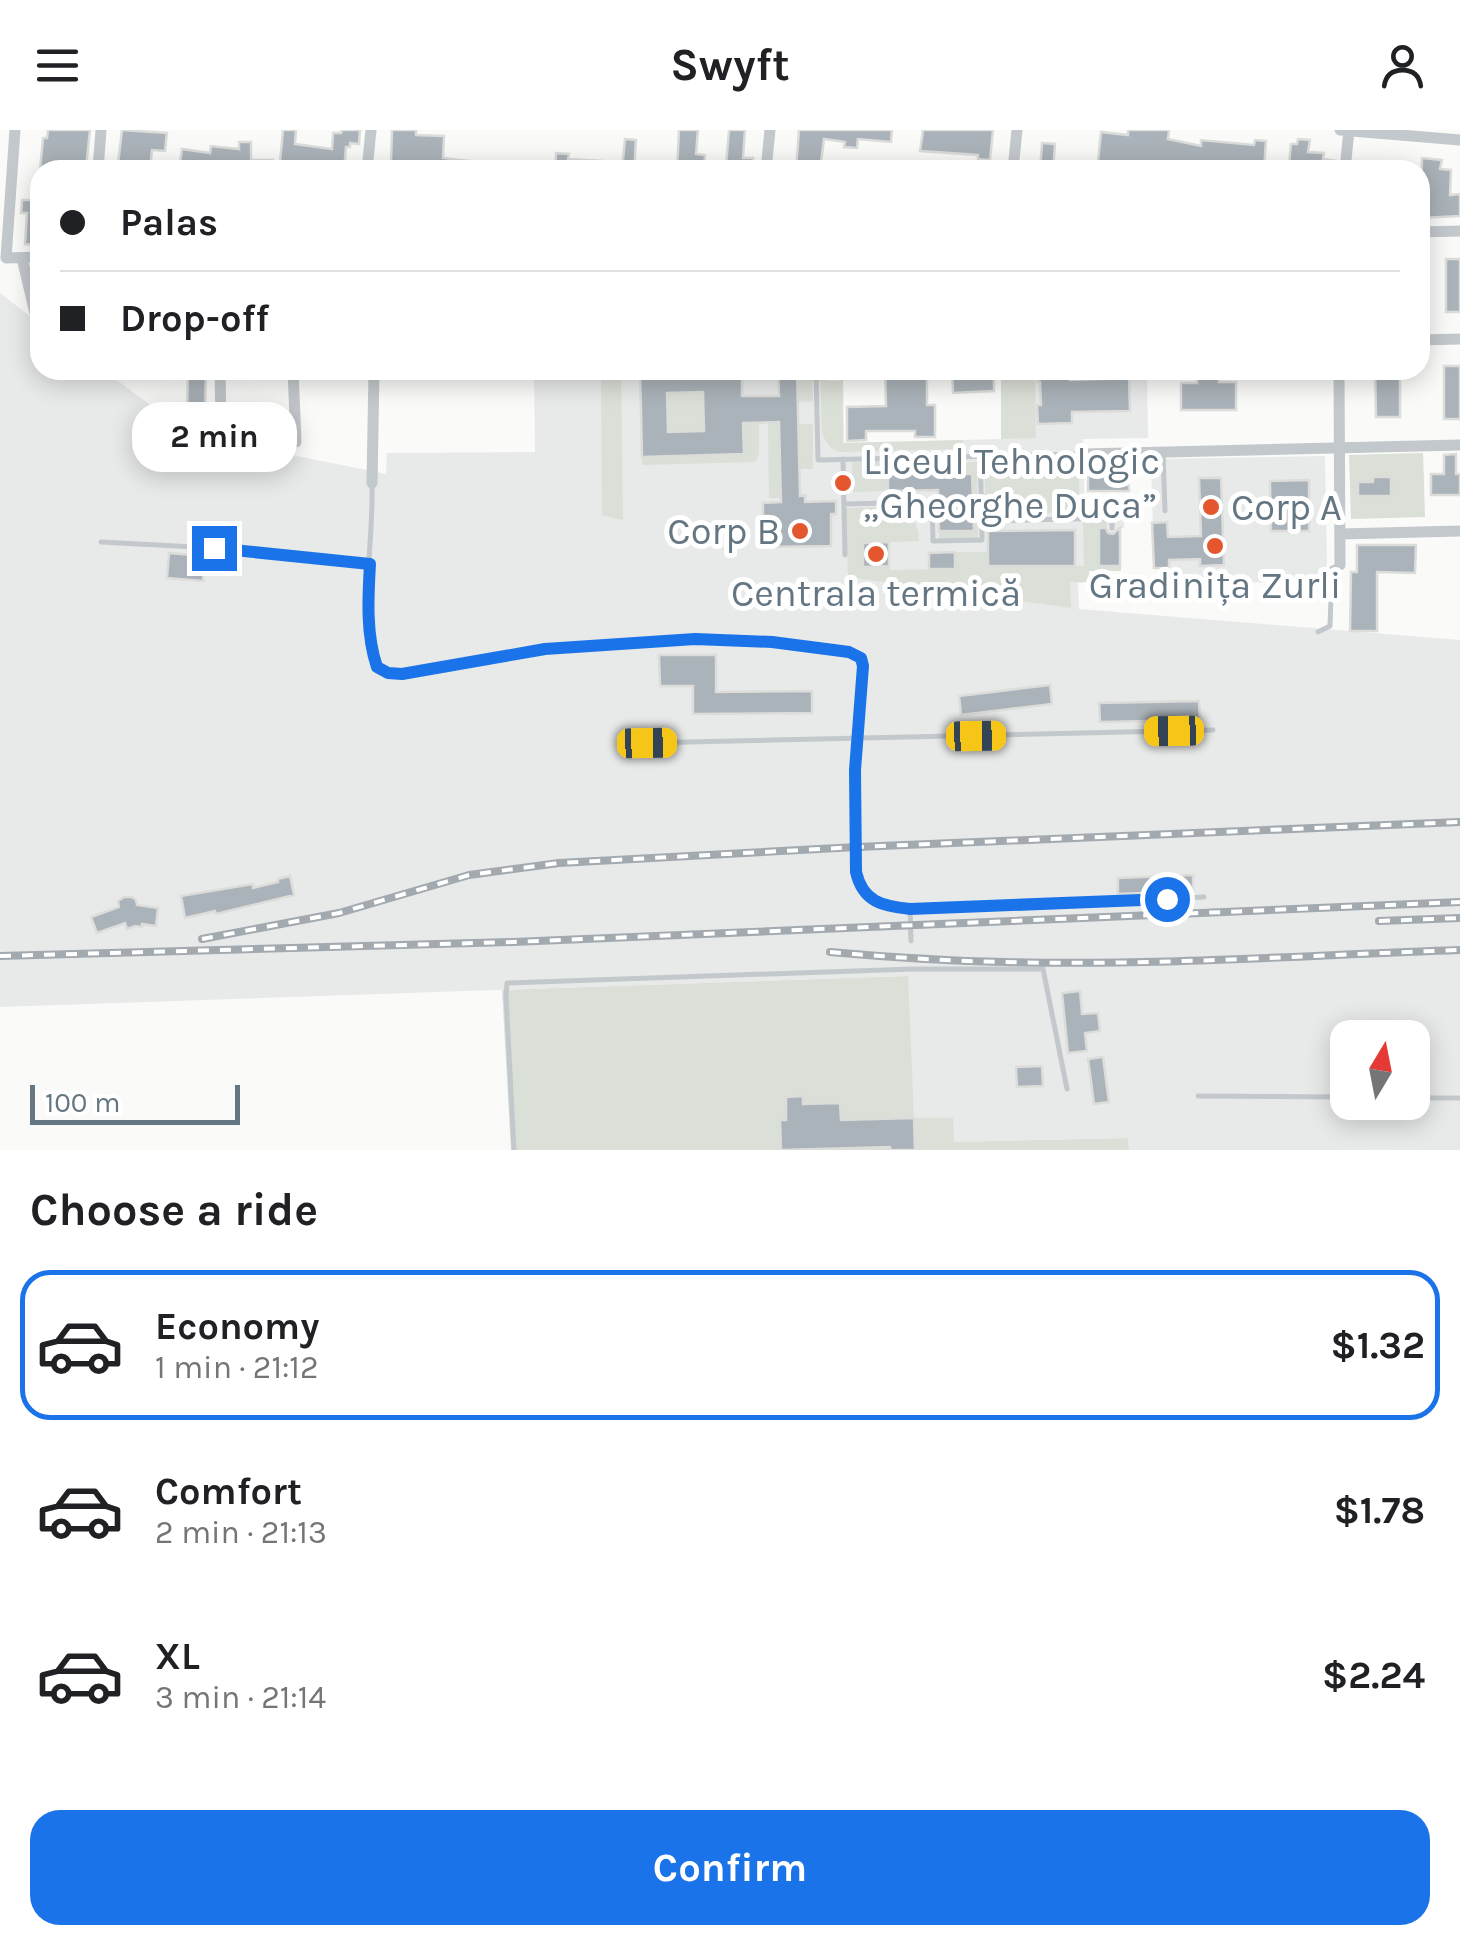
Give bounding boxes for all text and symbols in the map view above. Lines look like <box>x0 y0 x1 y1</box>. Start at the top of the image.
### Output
icon: menu <box>30 38 85 93</box>
icon: person <box>1375 38 1430 93</box>
text: Swyft <box>670 39 790 91</box>
text: Palas <box>120 200 218 245</box>
text: Drop-off <box>120 296 269 341</box>
callout: 2 min <box>132 403 296 473</box>
text: 2 min <box>170 418 259 455</box>
place label: Liceul Tehnologic „Gheorghe Duca” <box>863 439 1160 528</box>
marker: Liceul Tehnologic „Gheorghe Duca” <box>832 472 854 494</box>
place label: Corp A <box>1231 485 1342 530</box>
marker: Corp A <box>1200 496 1222 518</box>
place label: Corp B <box>667 509 780 554</box>
marker: Corp B <box>789 520 811 542</box>
route end <box>192 526 237 571</box>
marker: Gradinița Zurli <box>1204 535 1226 557</box>
marker: Centrala termică <box>865 543 887 565</box>
place label: Gradinița Zurli <box>1089 563 1341 608</box>
place label: Centrala termică <box>731 571 1021 616</box>
car <box>1144 715 1204 747</box>
car <box>946 720 1006 752</box>
car <box>617 727 677 759</box>
route start <box>1145 877 1190 922</box>
north arrow <box>1330 1020 1430 1120</box>
map controls <box>1330 1020 1430 1120</box>
scale bar <box>30 1080 240 1124</box>
text: 100 m <box>45 1086 120 1119</box>
text: Choose a ride <box>30 1184 318 1236</box>
icon: car <box>35 1300 125 1390</box>
text: Economy <box>155 1304 319 1349</box>
text: $1.32 <box>1330 1323 1425 1368</box>
text: 1 min · 21:12 <box>155 1349 319 1386</box>
icon: car <box>35 1465 125 1555</box>
text: Comfort <box>155 1469 302 1514</box>
text: $1.78 <box>1334 1488 1425 1533</box>
text: 2 min · 21:13 <box>155 1514 327 1551</box>
icon: car <box>35 1630 125 1720</box>
text: XL <box>155 1634 200 1679</box>
text: $2.24 <box>1322 1653 1425 1698</box>
text: 3 min · 21:14 <box>155 1679 326 1716</box>
button: Confirm <box>30 1810 1430 1925</box>

